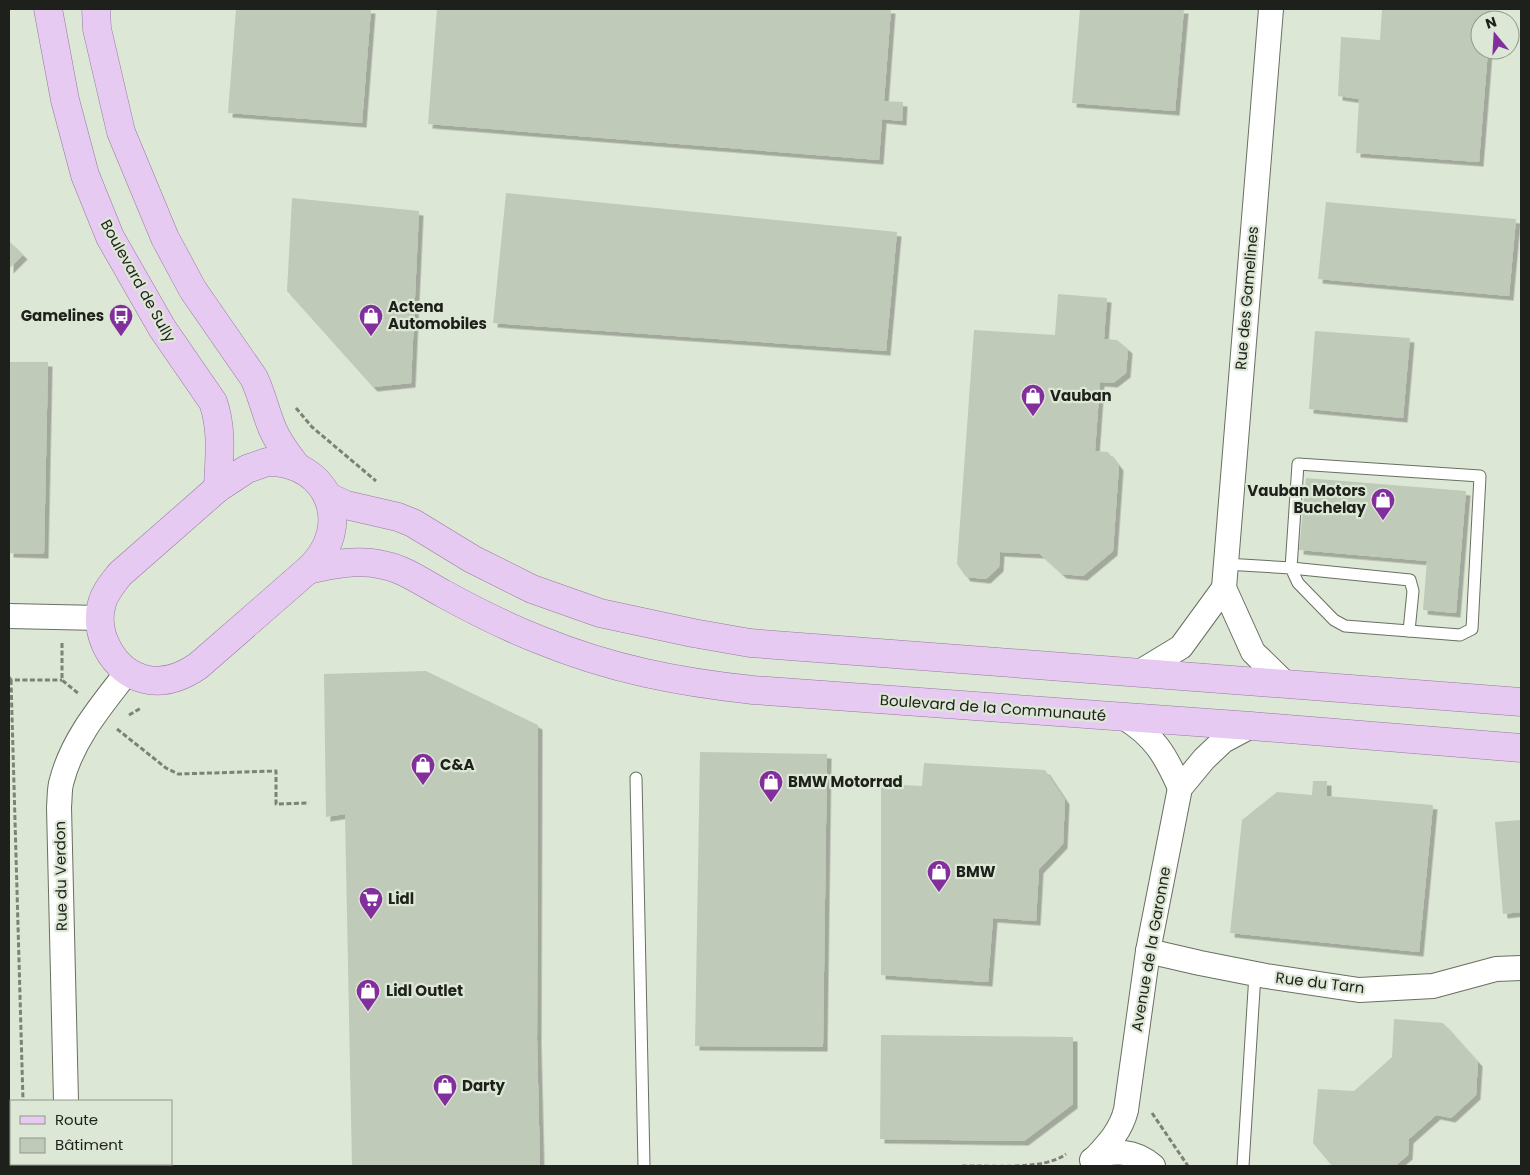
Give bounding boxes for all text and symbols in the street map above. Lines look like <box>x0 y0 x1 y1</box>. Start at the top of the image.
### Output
north arrow <box>1470 10 1520 60</box>
text: N <box>1483 11 1499 34</box>
street label: Boulevard de Sully <box>96 216 181 346</box>
street label: Rue des Gamelines <box>1230 225 1263 371</box>
place label: Actena Automobiles <box>388 296 487 334</box>
bus stop icon: Gamelines <box>108 303 134 337</box>
shop icon: Actena Automobiles <box>358 303 384 337</box>
place label: Gamelines <box>21 305 104 326</box>
shop icon: Vauban <box>1020 383 1046 417</box>
place label: Vauban <box>1050 385 1112 406</box>
place label: Vauban Motors Buchelay <box>1247 480 1367 518</box>
shop icon: Vauban Motors Buchelay <box>1370 487 1396 521</box>
street label: Boulevard de la Communauté <box>879 689 1107 726</box>
shop icon: C&A <box>410 752 436 786</box>
place label: C&A <box>440 754 474 775</box>
shop icon: BMW Motorrad <box>758 769 784 803</box>
place label: BMW Motorrad <box>788 771 903 792</box>
street label: Rue du Verdon <box>49 821 72 931</box>
shop icon: BMW <box>926 859 952 893</box>
place label: BMW <box>956 861 996 882</box>
street label: Avenue de la Garonne <box>1126 865 1175 1033</box>
supermarket icon: Lidl <box>358 886 384 920</box>
place label: Lidl <box>388 888 414 909</box>
street label: Rue du Tarn <box>1274 967 1366 998</box>
shop icon: Lidl Outlet <box>355 978 381 1012</box>
place label: Lidl Outlet <box>386 980 463 1001</box>
shop icon: Darty <box>432 1073 458 1107</box>
place label: Darty <box>462 1075 506 1096</box>
legend <box>10 1100 172 1165</box>
text: Route <box>55 1109 98 1130</box>
text: Bâtiment <box>55 1134 123 1155</box>

